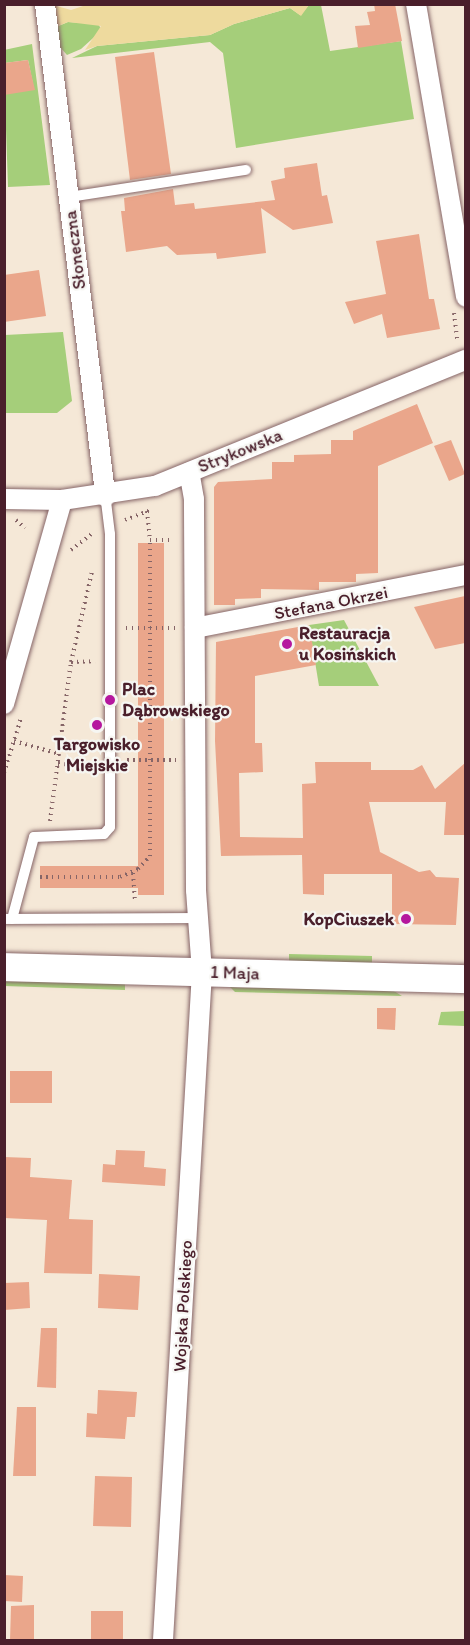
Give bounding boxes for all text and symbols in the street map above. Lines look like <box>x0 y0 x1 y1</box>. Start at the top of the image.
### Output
street label: Słoneczna <box>59 209 91 291</box>
street label: Strykowska <box>195 424 285 478</box>
street label: Stefana Okrzei <box>272 581 390 625</box>
place label: Restauracja u Kosińskich <box>299 623 396 666</box>
marker: Restauracja u Kosińskich <box>280 637 294 651</box>
place label: Plac Dąbrowskiego <box>122 679 230 722</box>
marker: Plac Dąbrowskiego <box>103 693 117 707</box>
marker: Targowisko Miejskie <box>90 718 104 732</box>
place label: Targowisko Miejskie <box>54 734 140 777</box>
place label: KopCiuszek <box>303 908 394 930</box>
marker: KopCiuszek <box>399 912 413 926</box>
street label: 1 Maja <box>210 961 260 985</box>
street label: Wojska Polskiego <box>169 1240 197 1372</box>

